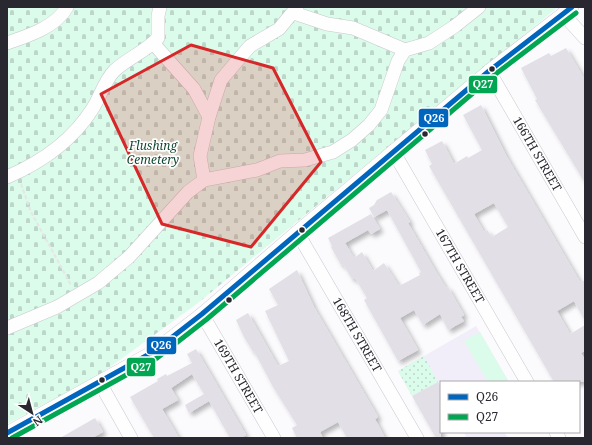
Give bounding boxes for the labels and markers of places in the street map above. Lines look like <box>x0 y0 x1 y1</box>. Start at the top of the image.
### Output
unlabelled marker <box>487 64 497 74</box>
unlabelled marker <box>420 129 430 139</box>
unlabelled marker <box>297 225 307 235</box>
unlabelled marker <box>224 295 234 305</box>
unlabelled marker <box>97 375 107 385</box>

